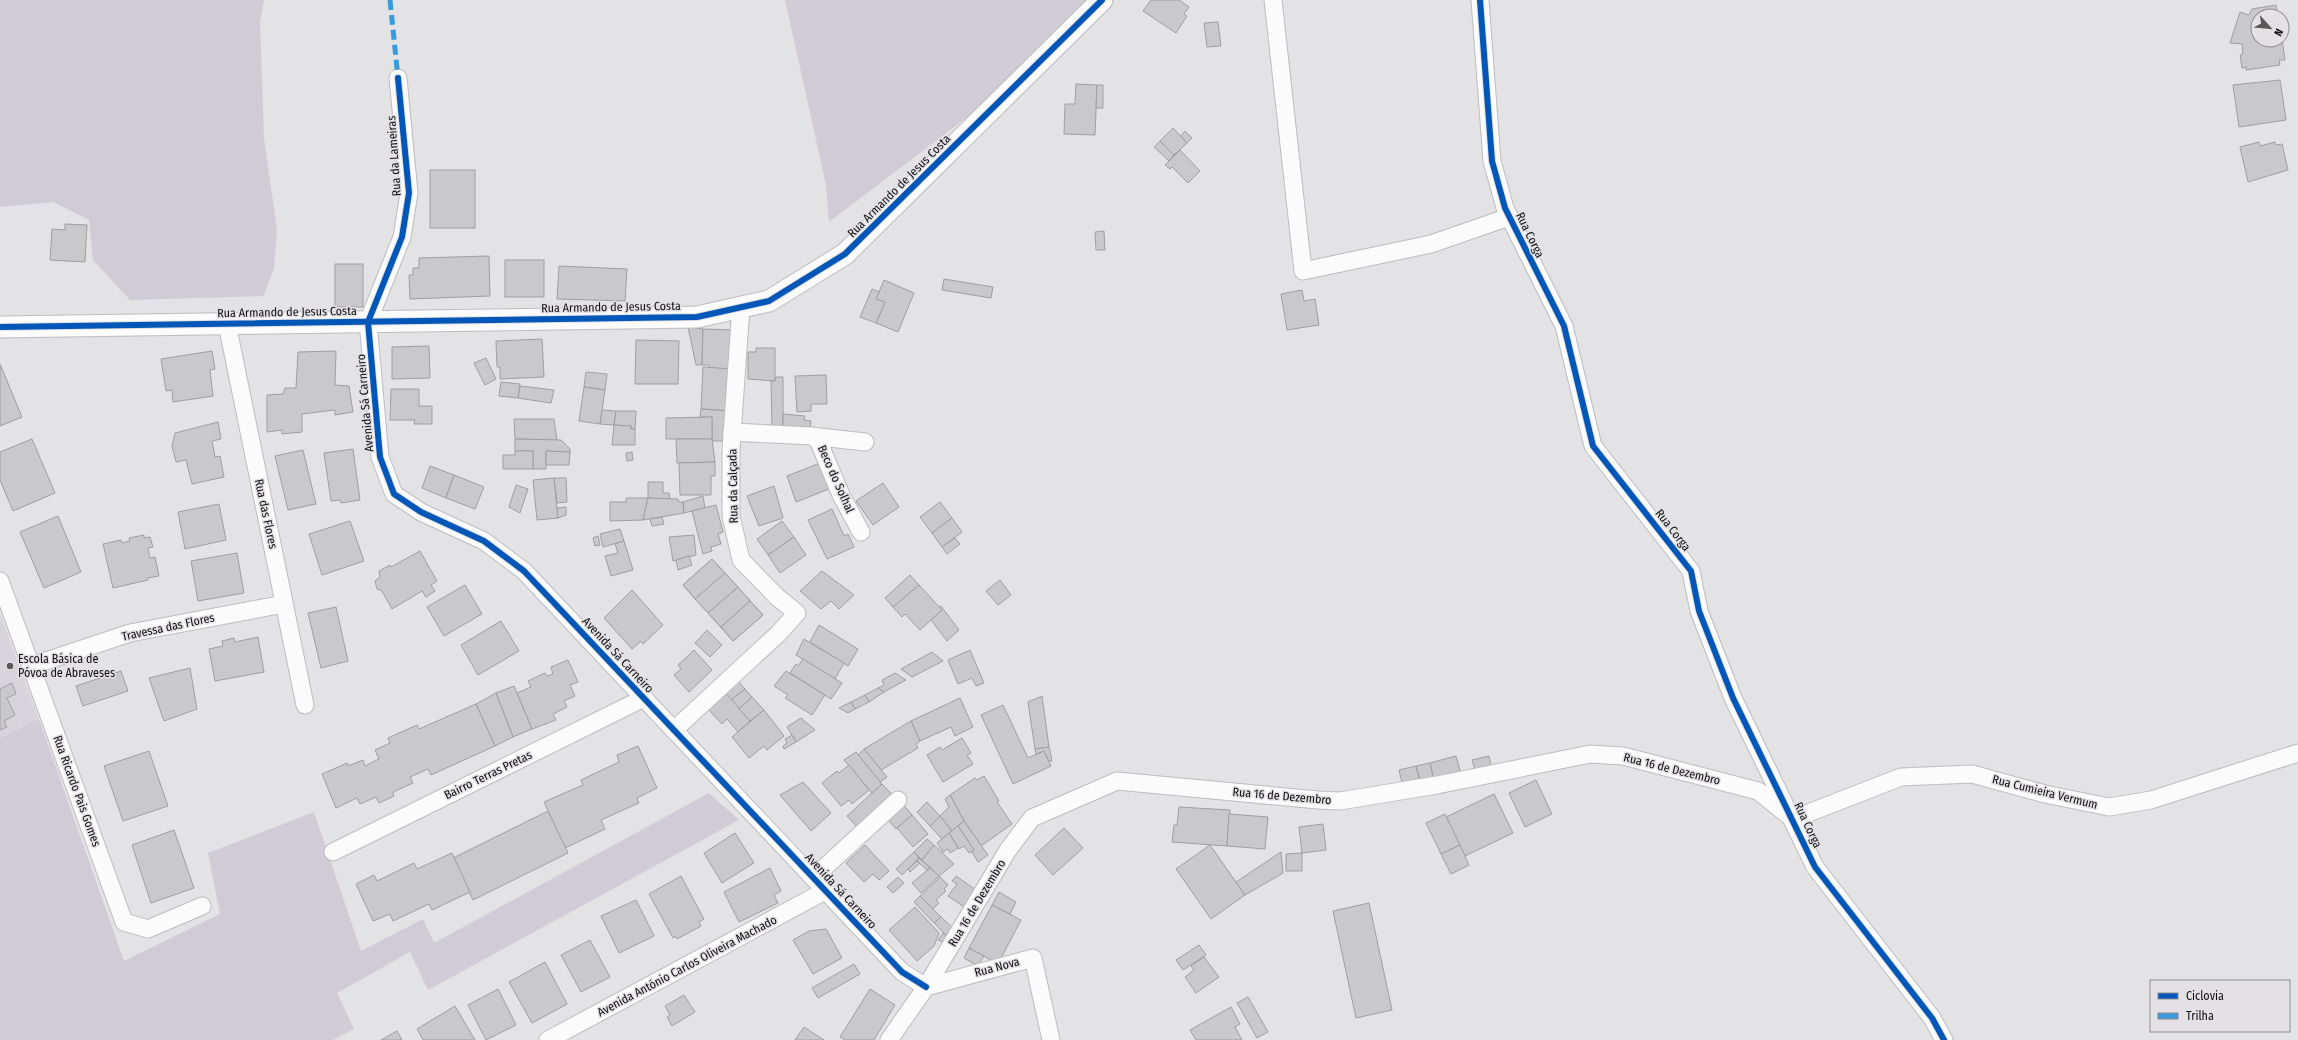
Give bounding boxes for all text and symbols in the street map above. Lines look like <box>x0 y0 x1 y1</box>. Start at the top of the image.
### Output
north arrow <box>2250 8 2290 48</box>
text: N <box>2271 26 2286 38</box>
street label: Rua da Lameiras <box>384 115 404 197</box>
street label: Rua Armando de Jesus Costa <box>845 132 953 240</box>
street label: Rua Corga <box>1513 210 1547 260</box>
street label: Rua Armando de Jesus Costa <box>541 299 681 315</box>
street label: Rua Armando de Jesus Costa <box>217 304 357 320</box>
street label: Avenida Sá Carneiro <box>354 353 376 453</box>
street label: Beco do Solhal <box>815 443 857 515</box>
street label: Rua da Calçada <box>725 448 741 523</box>
street label: Rua das Flores <box>252 478 280 550</box>
street label: Rua Corga <box>1652 506 1694 554</box>
street label: Travessa das Flores <box>120 610 216 644</box>
street label: Avenida Sá Carneiro <box>579 614 657 696</box>
place label: Escola Básica de Póvoa de Abraveses <box>18 652 115 680</box>
marker: Escola Básica de Póvoa de Abraveses <box>5 661 15 671</box>
street label: Rua Ricardo Pais Gomes <box>50 733 104 849</box>
street label: Bairro Terras Pretas <box>442 748 534 802</box>
street label: Rua 16 de Dezembro <box>1622 750 1722 788</box>
street label: Rua Cumieira Vermum <box>1991 772 2099 812</box>
street label: Rua 16 de Dezembro <box>1232 785 1332 807</box>
street label: Rua Corga <box>1791 800 1825 850</box>
street label: Avenida Sá Carneiro <box>802 850 880 932</box>
street label: Rua 16 de Dezembro <box>945 857 1009 949</box>
street label: Avenida António Carlos Oliveira Machado <box>595 913 779 1019</box>
street label: Rua Nova <box>973 954 1021 980</box>
legend <box>2150 980 2290 1032</box>
text: Ciclovia <box>2186 989 2224 1003</box>
text: Trilha <box>2186 1009 2214 1023</box>

